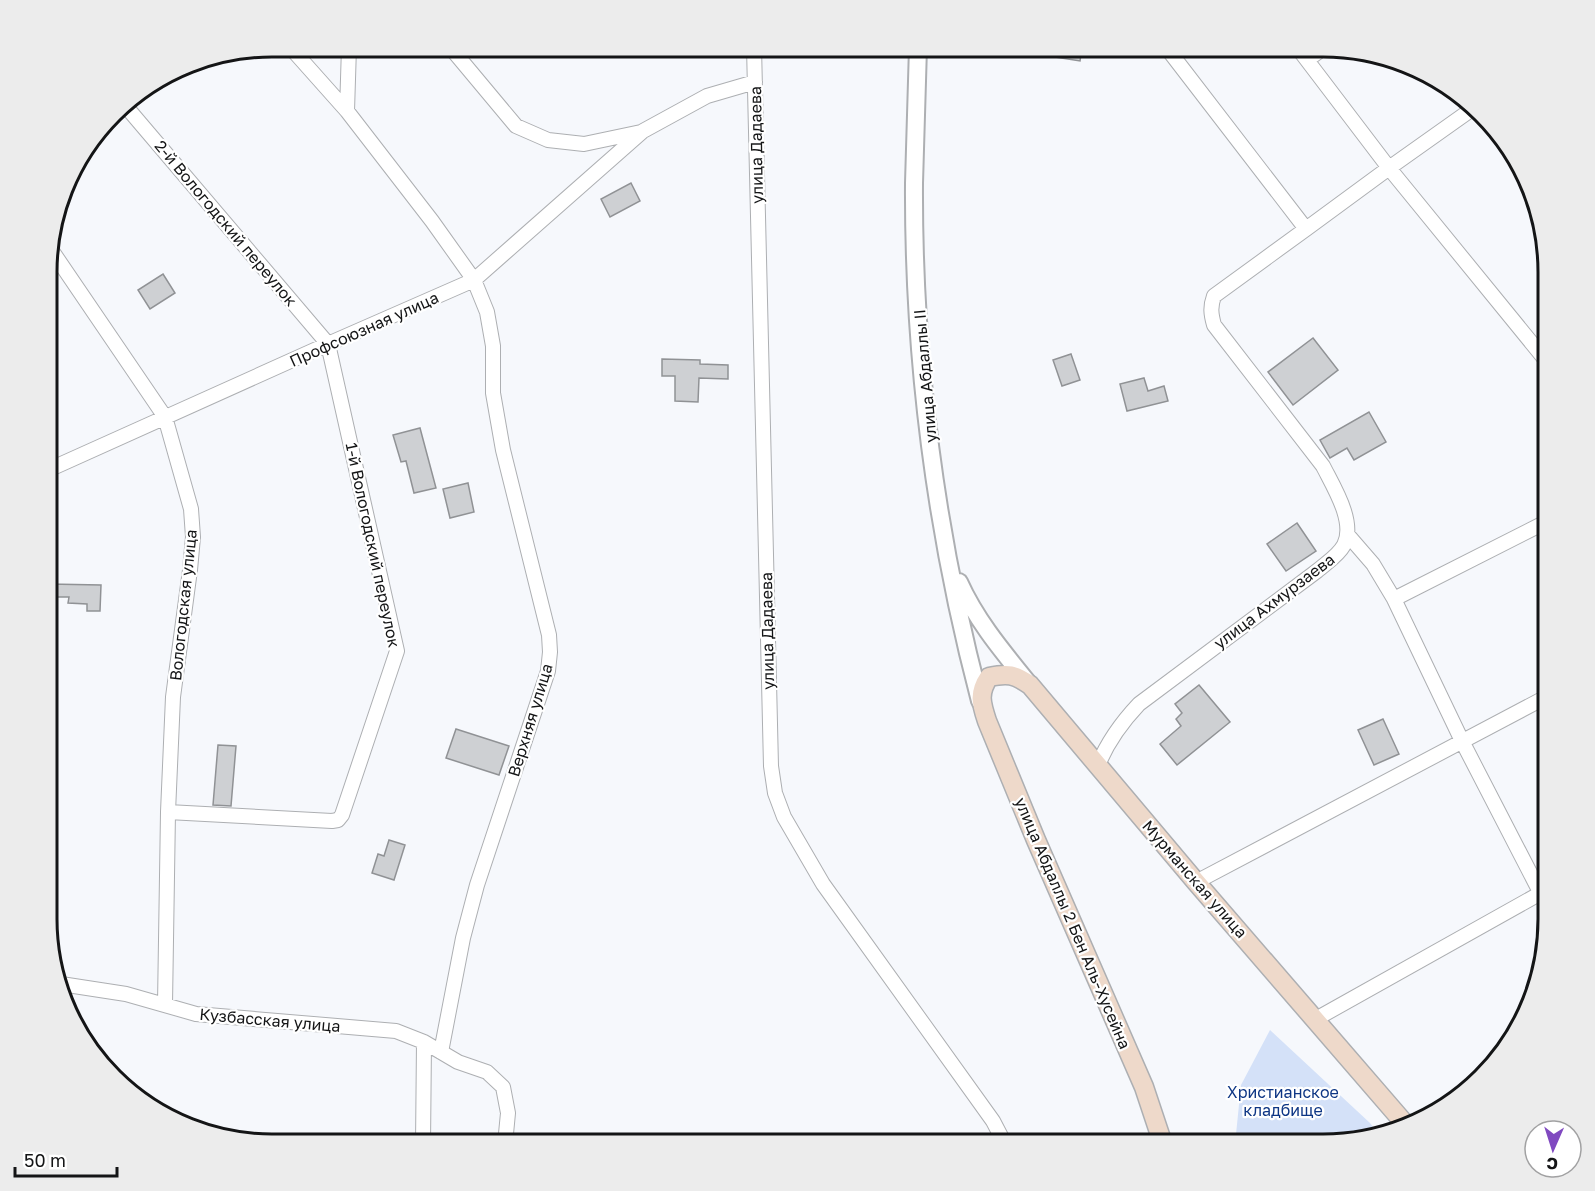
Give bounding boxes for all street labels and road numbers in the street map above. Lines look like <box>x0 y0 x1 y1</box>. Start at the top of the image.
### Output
street label: улица Дадаева <box>745 86 767 204</box>
street label: 2-й Вологодский переулок <box>151 136 301 310</box>
street label: Профсоюзная улица <box>286 287 442 371</box>
street label: улица Абдаллы II <box>909 308 941 444</box>
street label: 1-й Вологодский переулок <box>341 441 405 649</box>
street label: Вологодская улица <box>165 528 201 682</box>
street label: улица Ахмурзаева <box>1210 549 1338 653</box>
street label: улица Дадаева <box>756 572 778 690</box>
street label: Верхняя улица <box>503 661 557 779</box>
street label: улица Абдаллы 2 Бен Аль-Хусейна <box>1011 794 1135 1052</box>
street label: Мурманская улица <box>1138 816 1252 942</box>
street label: Кузбасская улица <box>199 1004 341 1036</box>

